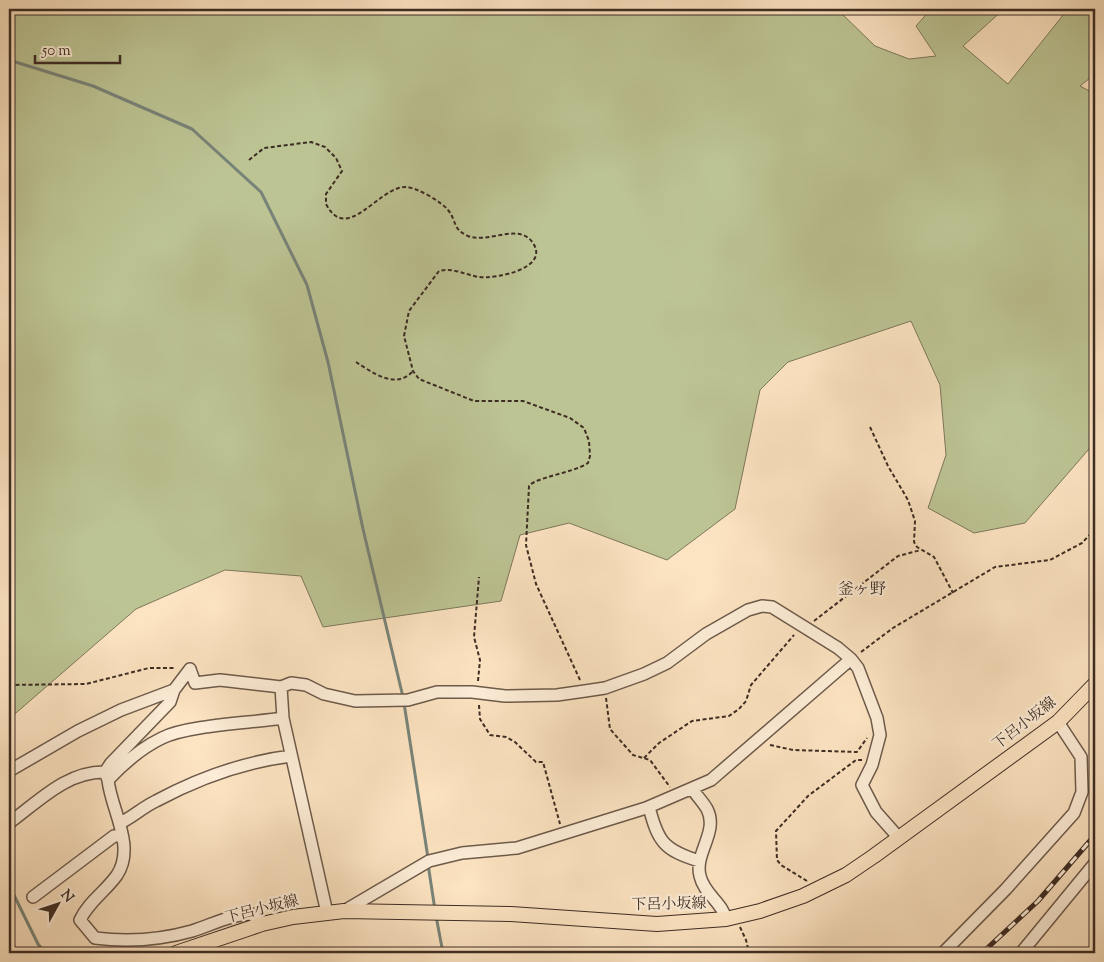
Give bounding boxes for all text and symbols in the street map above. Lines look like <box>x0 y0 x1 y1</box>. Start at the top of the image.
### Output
scale bar <box>35 32 120 64</box>
text: 50 m <box>41 41 71 62</box>
district label: 釜ヶ野 <box>838 579 886 602</box>
street label: 下呂小坂線 <box>989 693 1061 755</box>
north arrow <box>32 880 82 930</box>
text: N <box>55 886 78 908</box>
street label: 下呂小坂線 <box>223 891 301 929</box>
street label: 下呂小坂線 <box>631 894 707 916</box>

